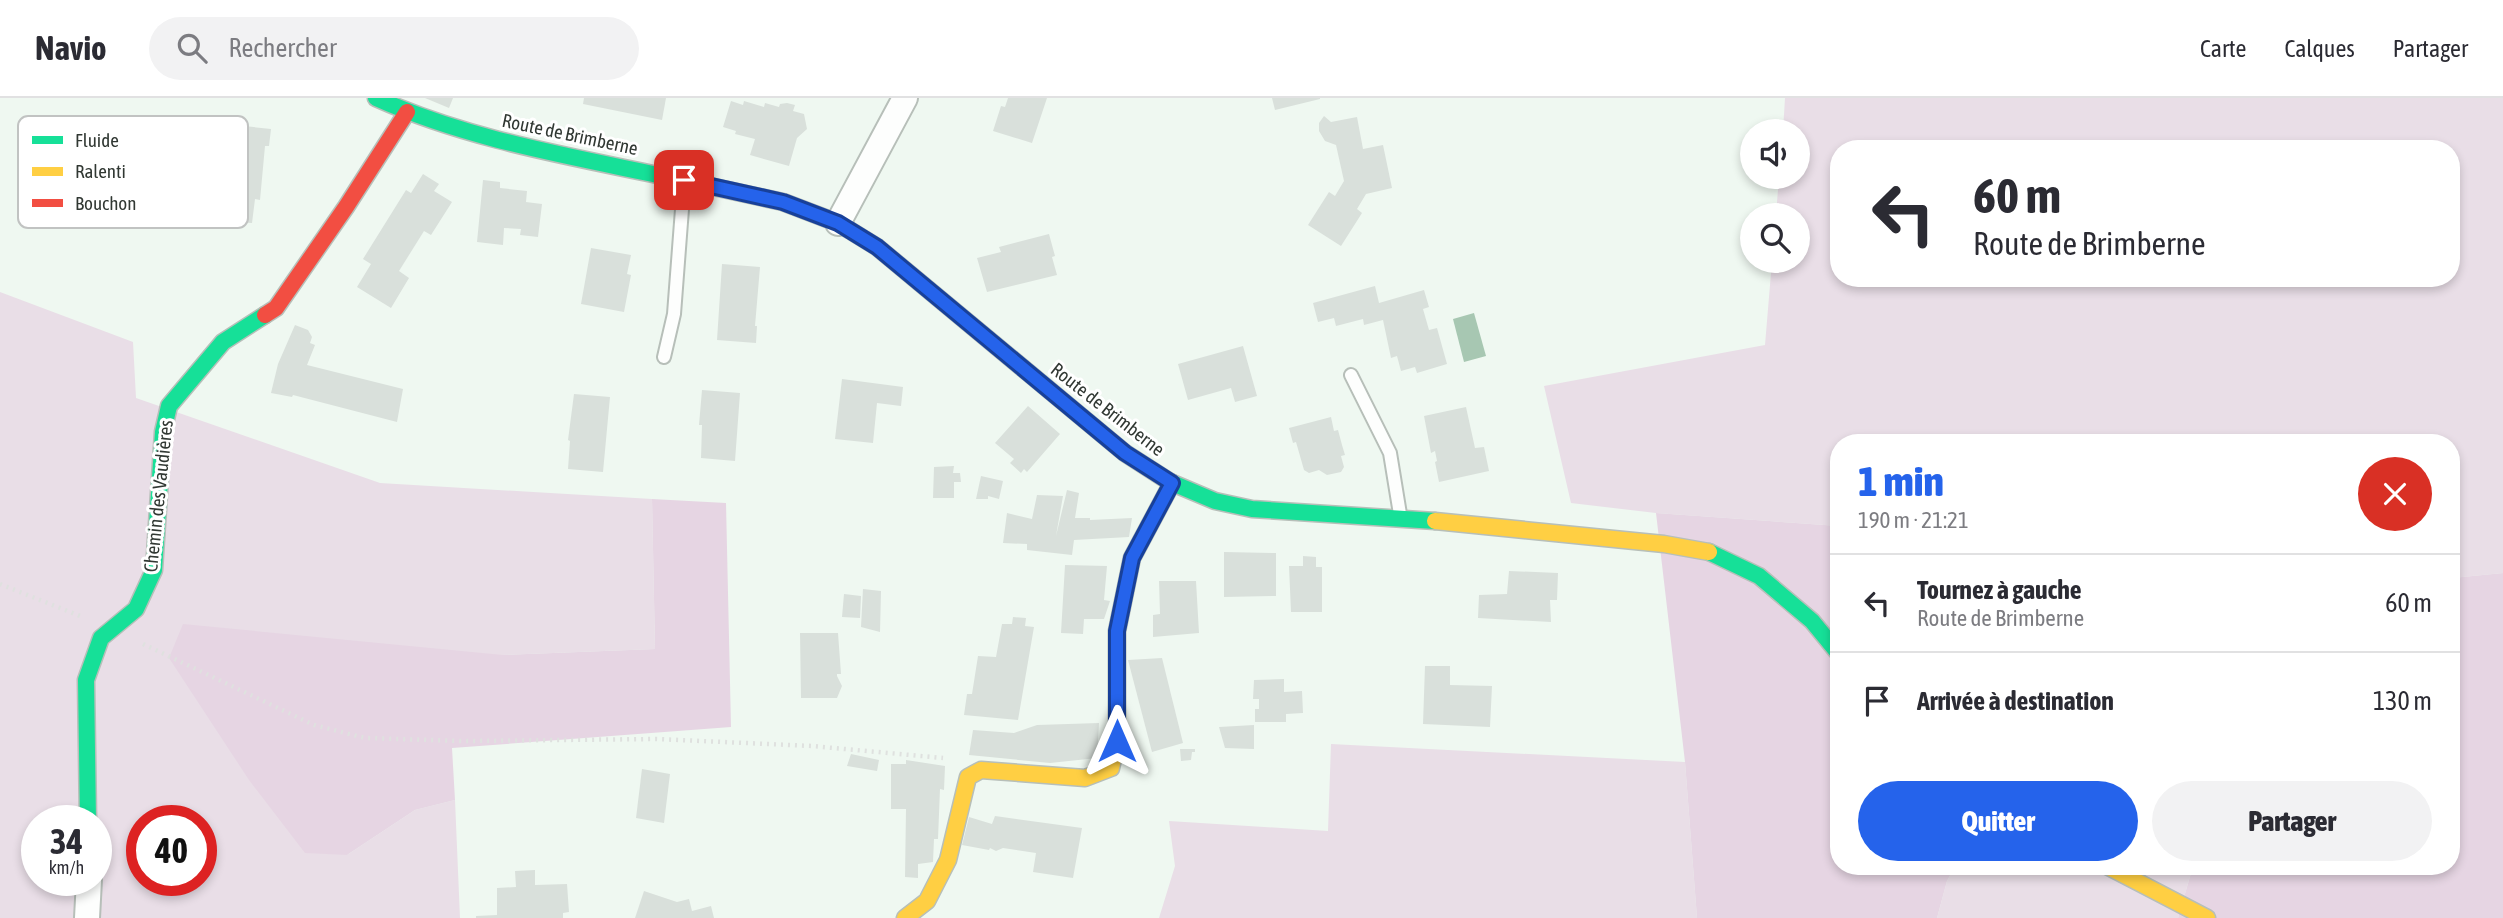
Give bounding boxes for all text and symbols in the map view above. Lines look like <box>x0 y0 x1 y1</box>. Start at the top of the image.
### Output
search box <box>149 17 639 80</box>
text: Navio <box>35 29 107 67</box>
icon: search <box>173 29 211 67</box>
text: Rechercher <box>229 33 337 63</box>
text: Carte <box>2200 35 2246 62</box>
text: Calques <box>2284 35 2355 62</box>
text: Partager <box>2393 35 2468 62</box>
street label: Route de Brimberne <box>500 109 640 159</box>
legend <box>18 116 248 228</box>
map controls <box>1740 119 1810 273</box>
button: sound <box>1740 119 1810 189</box>
text: Fluide <box>75 129 119 151</box>
pin <box>654 150 714 210</box>
text: Ralenti <box>75 160 126 182</box>
icon: arrive <box>665 161 703 199</box>
text: 60 m <box>1973 167 2061 223</box>
icon: left <box>1858 168 1949 259</box>
text: Bouchon <box>75 192 137 214</box>
button: search <box>1740 203 1810 273</box>
text: Route de Brimberne <box>1973 225 2206 262</box>
street label: Route de Brimberne <box>1047 358 1169 460</box>
street label: Chemin des Vaudières <box>139 419 177 573</box>
text: 1 min <box>1858 457 1944 505</box>
button: close <box>2358 457 2432 531</box>
text: 190 m · 21:21 <box>1858 507 1969 533</box>
text: Tournez à gauche <box>1917 575 2082 605</box>
icon: left <box>1858 584 1896 622</box>
text: 60 m <box>2385 588 2432 618</box>
text: Route de Brimberne <box>1917 605 2084 631</box>
icon: arrive <box>1858 682 1896 720</box>
text: Arrivée à destination <box>1917 686 2114 716</box>
text: 130 m <box>2373 686 2432 716</box>
position arrow <box>1080 704 1154 778</box>
button: Quitter <box>1858 781 2138 861</box>
button: Partager <box>2152 781 2432 861</box>
speed limit sign: 40 <box>126 805 217 896</box>
text: 34 <box>50 821 83 861</box>
text: km/h <box>49 857 84 878</box>

